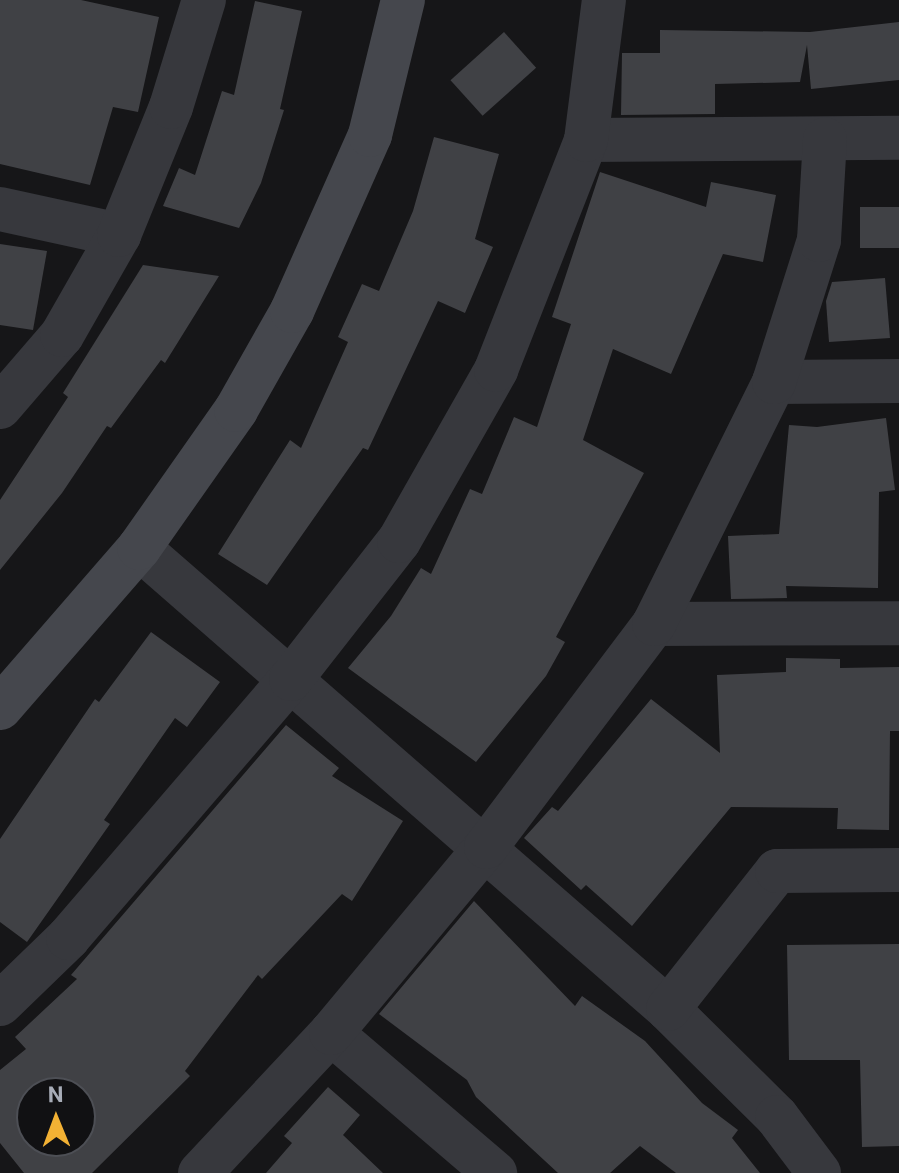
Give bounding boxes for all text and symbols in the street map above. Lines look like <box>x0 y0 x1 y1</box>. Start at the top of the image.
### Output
north arrow <box>16 1077 96 1157</box>
text: N <box>48 1082 64 1107</box>

